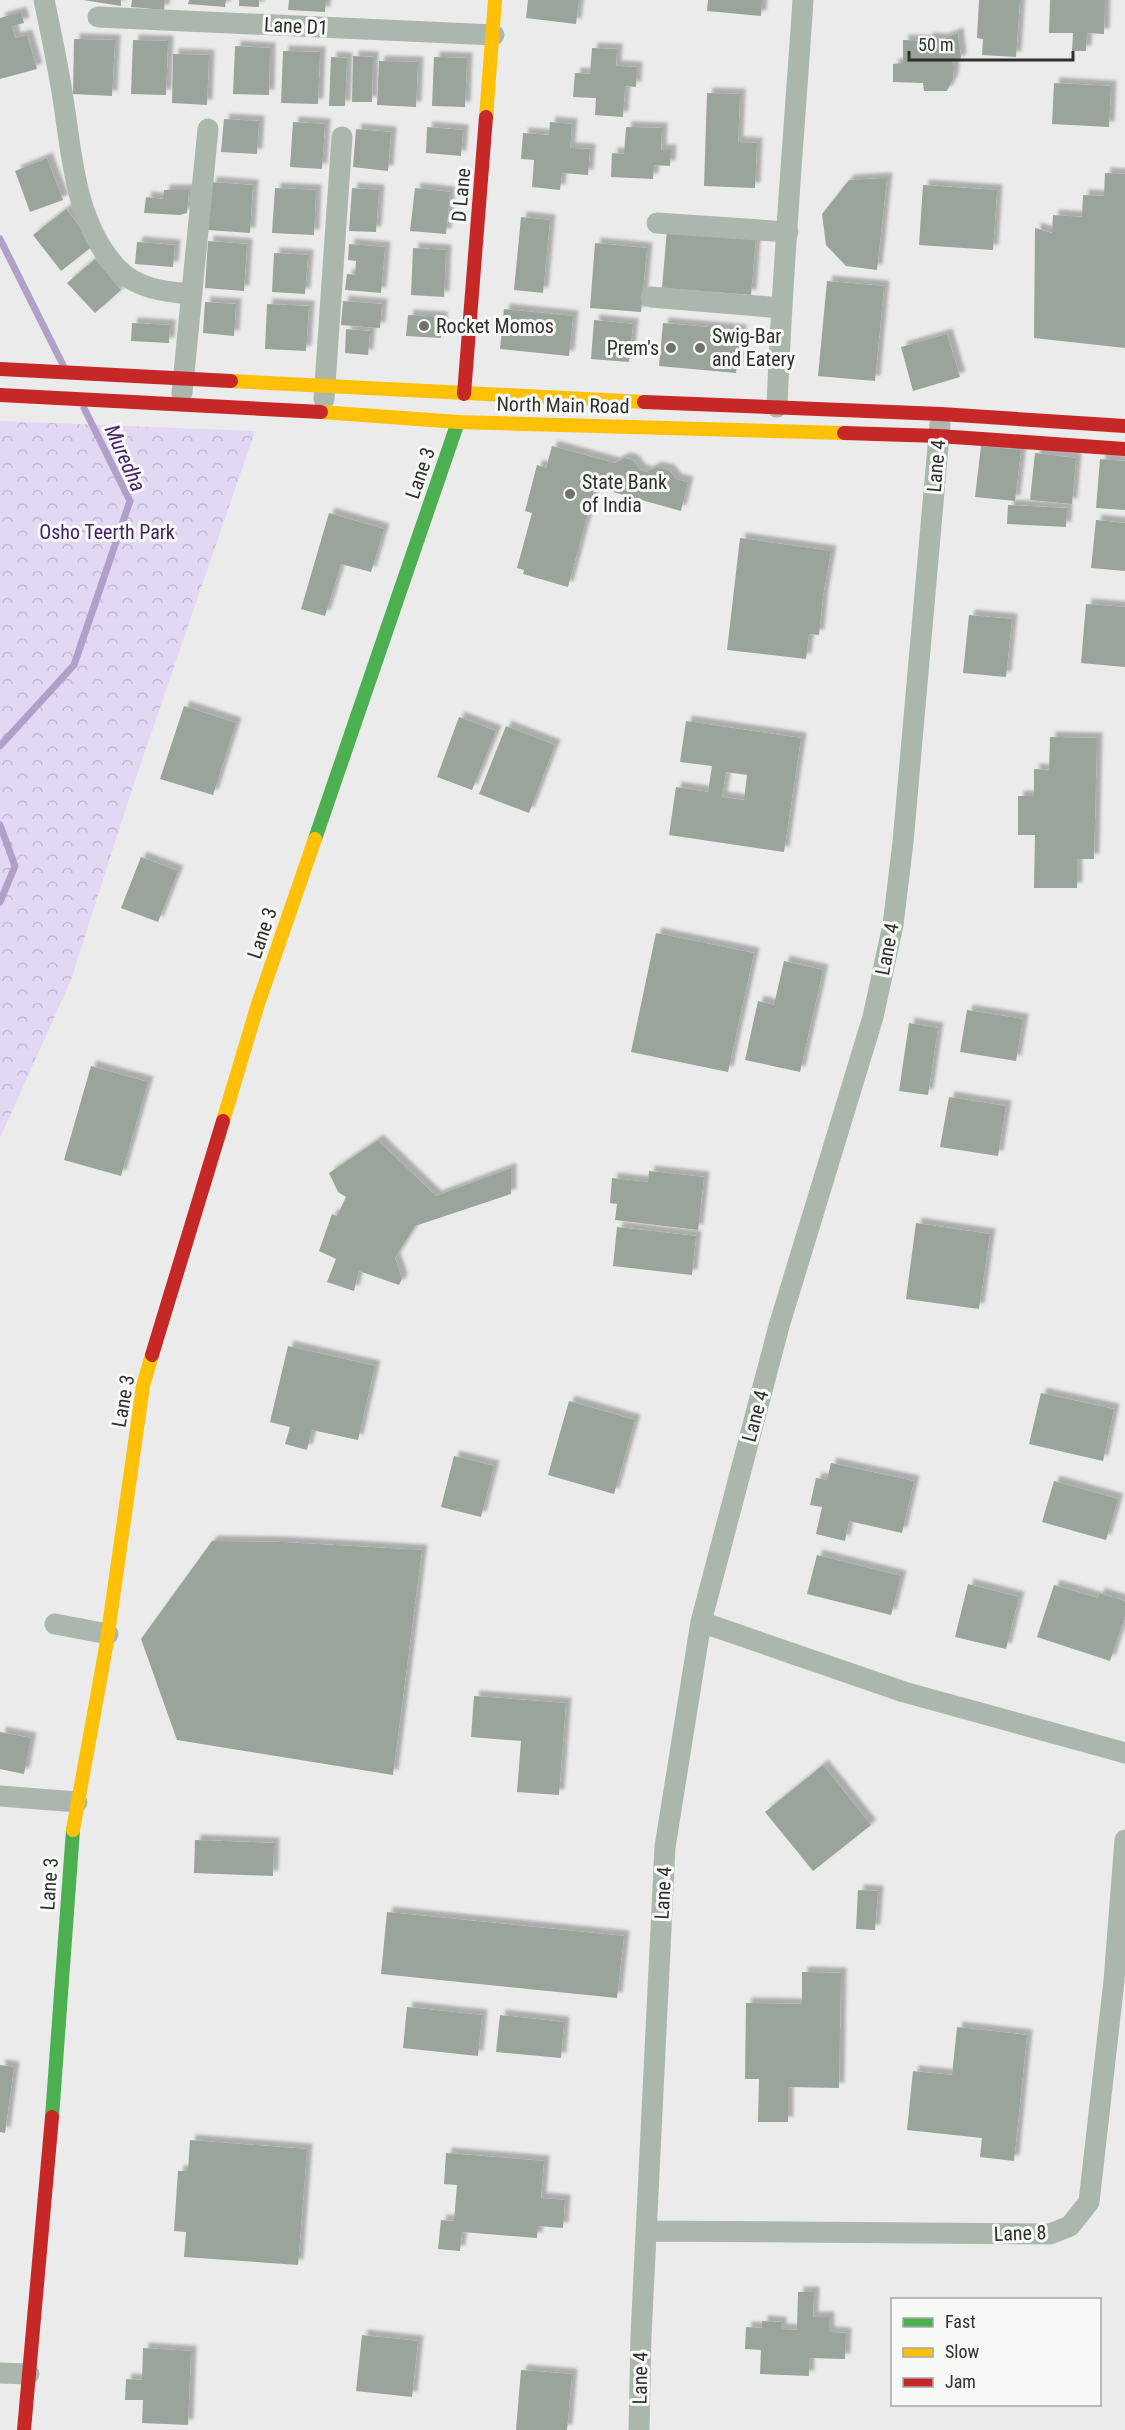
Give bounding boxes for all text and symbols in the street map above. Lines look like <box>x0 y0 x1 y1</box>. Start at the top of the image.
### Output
street label: Lane D1 <box>263 12 329 40</box>
scale bar <box>909 24 1072 62</box>
text: 50 m <box>918 34 953 55</box>
street label: D Lane <box>447 167 475 223</box>
place label: Rocket Momos <box>436 314 554 338</box>
marker: Rocket Momos <box>417 319 431 333</box>
place label: Swig-Bar and Eatery <box>712 324 795 371</box>
place label: Prem's <box>607 336 659 360</box>
marker: Prem's <box>664 341 678 355</box>
marker: Swig-Bar and Eatery <box>693 341 707 355</box>
street label: North Main Road <box>496 392 630 418</box>
water label: Muredha <box>100 421 150 495</box>
street label: Lane 4 <box>922 439 950 493</box>
street label: Lane 3 <box>400 444 440 502</box>
place label: State Bank of India <box>582 470 667 517</box>
marker: State Bank of India <box>563 487 577 501</box>
park label: Osho Teerth Park <box>39 520 175 544</box>
street label: Lane 3 <box>242 904 282 962</box>
street label: Lane 4 <box>870 921 904 977</box>
street label: Lane 3 <box>107 1373 139 1429</box>
street label: Lane 4 <box>737 1387 773 1445</box>
street label: Lane 3 <box>35 1857 63 1911</box>
street label: Lane 4 <box>650 1866 676 1920</box>
street label: Lane 8 <box>993 2220 1047 2246</box>
legend <box>891 2298 1101 2406</box>
text: Fast <box>945 2311 976 2332</box>
text: Slow <box>945 2341 980 2362</box>
street label: Lane 4 <box>628 2351 652 2405</box>
text: Jam <box>945 2371 976 2392</box>

